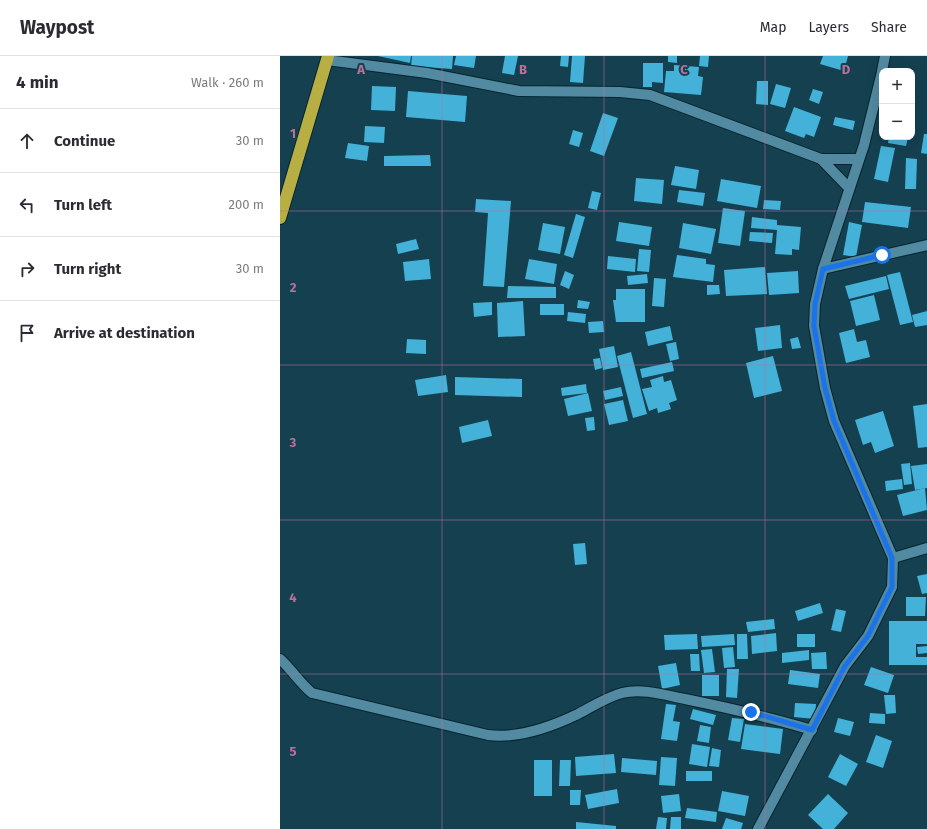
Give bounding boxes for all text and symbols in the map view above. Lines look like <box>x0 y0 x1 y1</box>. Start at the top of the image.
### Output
text: Waypost <box>20 16 94 39</box>
text: Map <box>760 19 786 36</box>
text: Layers <box>808 19 849 36</box>
text: Share <box>871 19 907 36</box>
text: A <box>356 62 365 77</box>
text: B <box>519 62 527 77</box>
text: C <box>680 62 688 77</box>
text: D <box>842 62 851 77</box>
map controls <box>879 68 915 140</box>
button: + <box>879 68 915 104</box>
text: 4 min <box>16 72 59 93</box>
text: Walk · 260 m <box>191 75 264 90</box>
button: − <box>879 104 915 140</box>
text: 1 <box>290 126 296 141</box>
icon: ahead <box>16 130 38 152</box>
text: Continue <box>54 132 115 150</box>
text: 30 m <box>236 133 264 148</box>
icon: left <box>16 194 38 216</box>
text: Turn left <box>54 196 112 214</box>
text: 200 m <box>228 197 264 212</box>
route start <box>873 246 891 264</box>
icon: right <box>16 258 38 280</box>
text: Turn right <box>54 260 121 278</box>
text: 30 m <box>236 261 264 276</box>
text: 2 <box>290 280 297 295</box>
icon: arrive <box>16 322 38 344</box>
text: Arrive at destination <box>54 324 195 342</box>
text: 3 <box>289 435 297 450</box>
text: 4 <box>289 590 297 605</box>
route end <box>742 703 760 721</box>
text: 5 <box>290 744 297 759</box>

